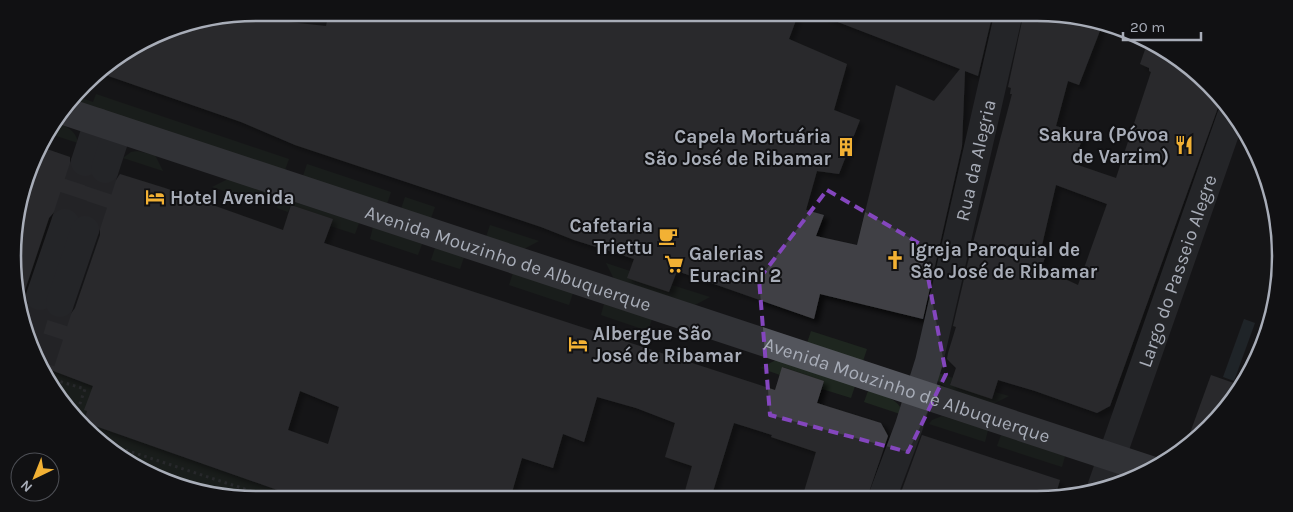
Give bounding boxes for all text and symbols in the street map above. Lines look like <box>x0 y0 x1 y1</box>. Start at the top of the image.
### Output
scale bar <box>1123 10 1200 42</box>
text: 20 m <box>1130 18 1165 36</box>
street label: Rua da Alegria <box>952 97 1001 223</box>
place label: Sakura (Póvoa de Varzim) <box>1038 124 1169 168</box>
place label: Capela Mortuária São José de Ribamar <box>644 126 832 170</box>
restaurant icon: Sakura (Póvoa de Varzim) <box>1173 134 1195 156</box>
building icon: Capela Mortuária São José de Ribamar <box>835 136 857 158</box>
street label: Largo do Passeio Alegre <box>1134 172 1222 370</box>
hotel icon: Hotel Avenida <box>144 186 166 208</box>
place label: Hotel Avenida <box>170 187 295 209</box>
street label: Avenida Mouzinho de Albuquerque <box>362 201 654 316</box>
place label: Cafetaria Triettu <box>569 215 653 259</box>
cafe icon: Cafetaria Triettu <box>657 225 679 247</box>
place label: Igreja Paroquial de São José de Ribamar <box>910 239 1098 283</box>
place label: Galerias Euracini 2 <box>689 243 781 287</box>
church icon: Igreja Paroquial de São José de Ribamar <box>884 249 906 271</box>
supermarket icon: Galerias Euracini 2 <box>663 253 685 275</box>
place label: Albergue São José de Ribamar <box>593 323 742 367</box>
hotel icon: Albergue São José de Ribamar <box>567 333 589 355</box>
street label: Avenida Mouzinho de Albuquerque <box>761 333 1053 448</box>
north arrow <box>10 452 60 502</box>
text: N <box>17 476 36 496</box>

